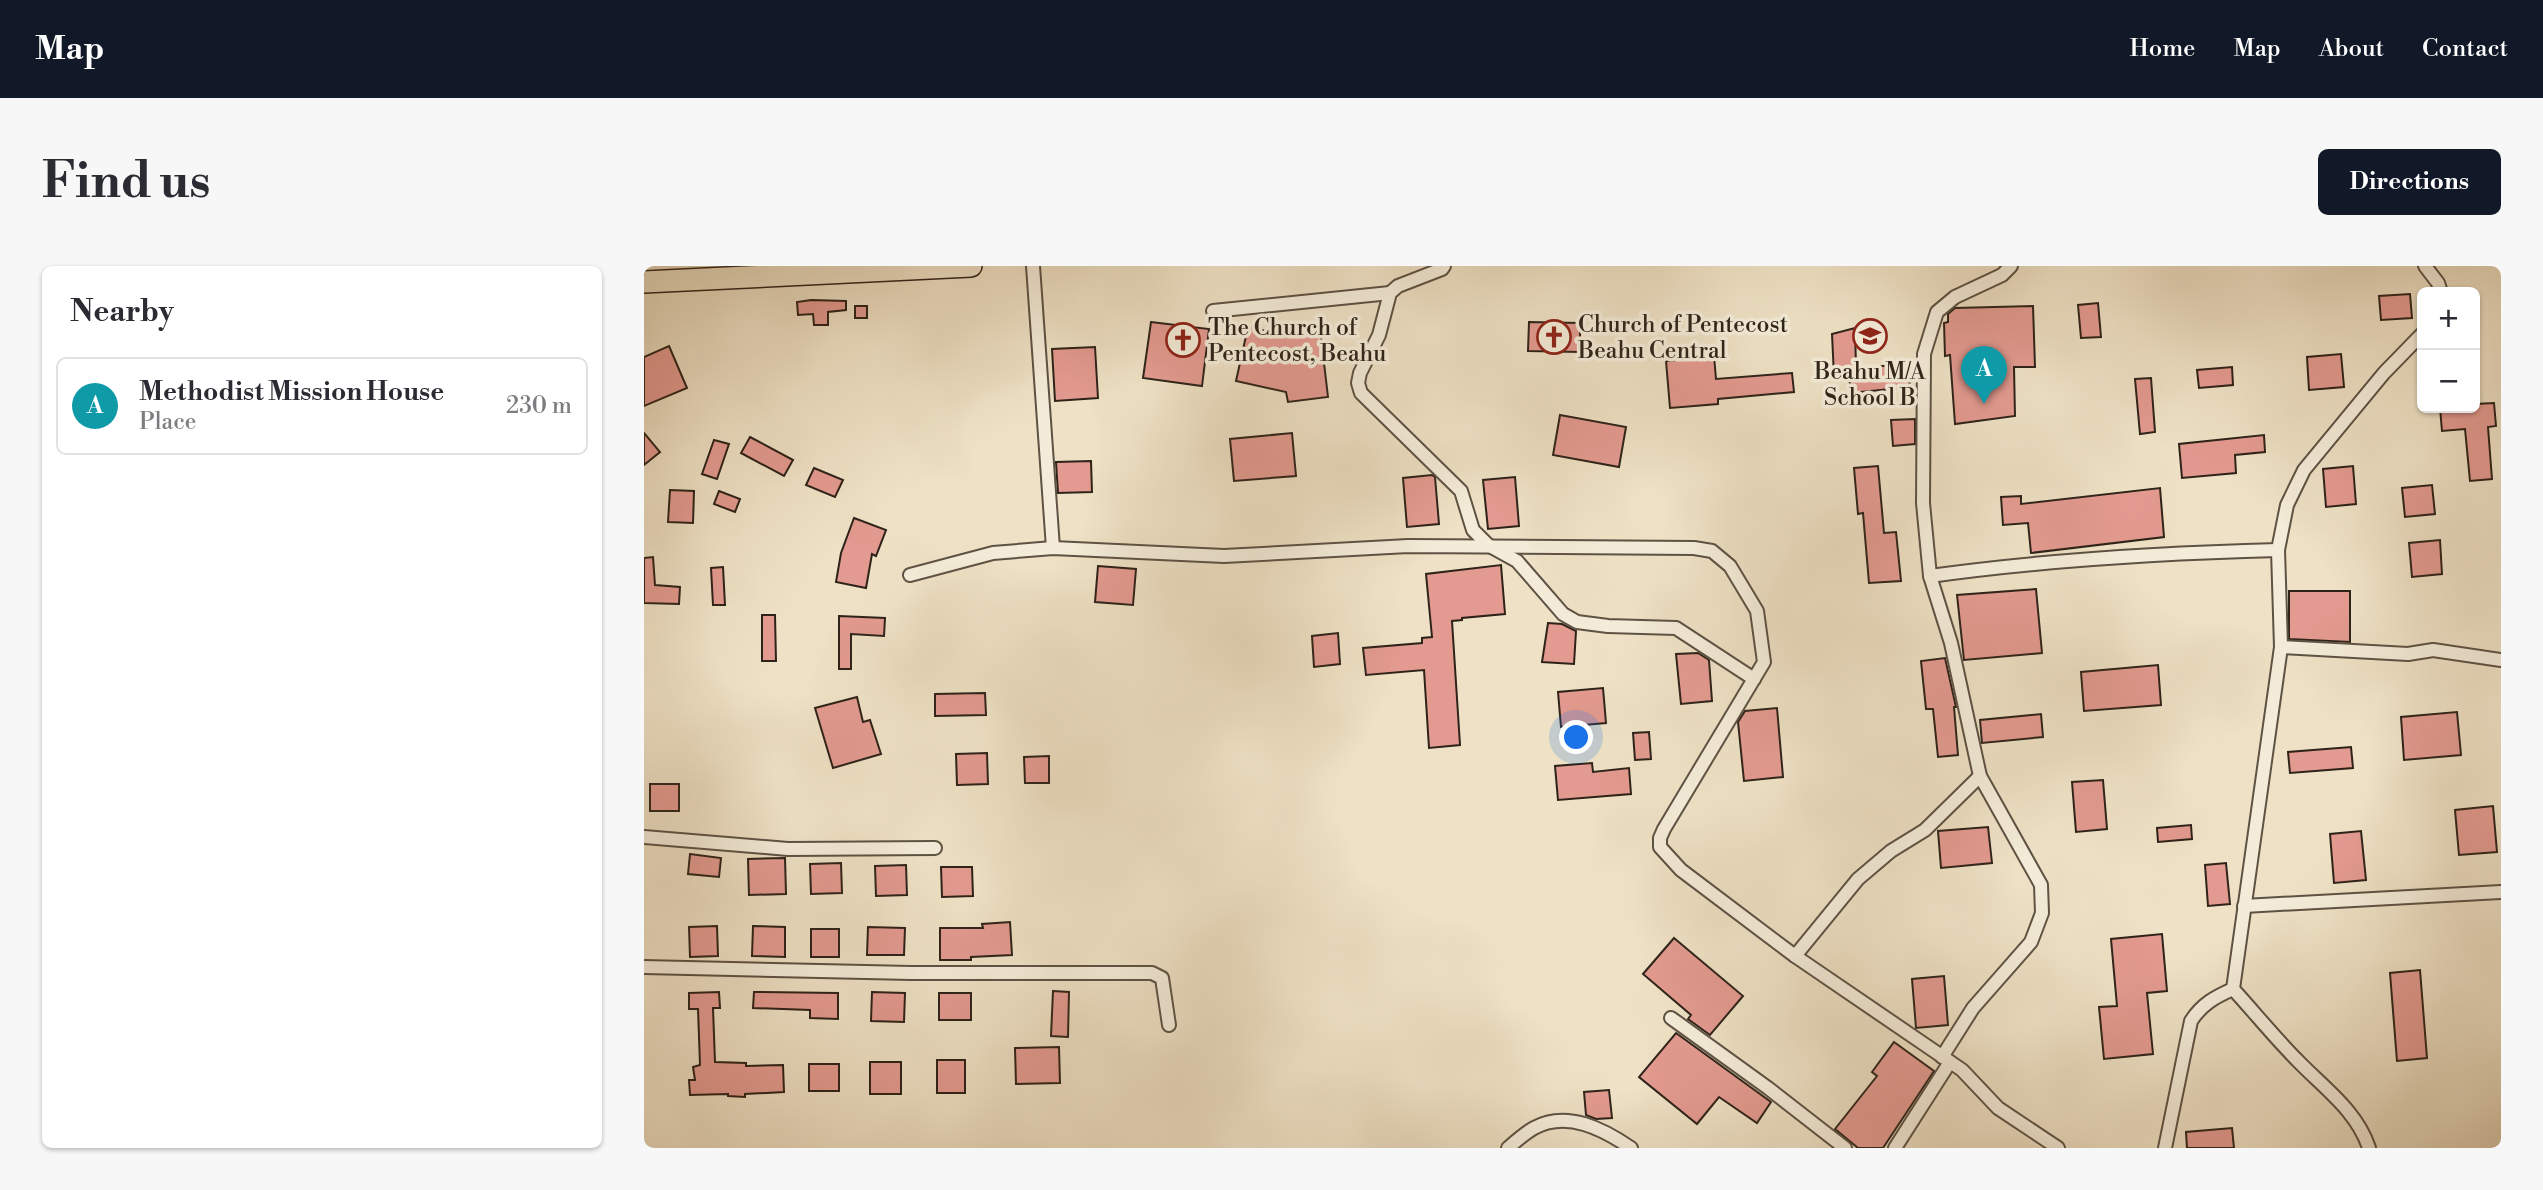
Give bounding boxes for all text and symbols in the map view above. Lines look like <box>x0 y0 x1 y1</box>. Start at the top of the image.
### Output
text: Map <box>35 29 104 70</box>
text: Home <box>2130 34 2195 64</box>
text: Map <box>2233 34 2281 64</box>
text: About <box>2319 34 2384 64</box>
text: Contact <box>2422 34 2508 64</box>
button: Directions <box>2318 149 2501 215</box>
text: Find us <box>42 152 211 213</box>
map controls <box>2417 287 2480 413</box>
button: + <box>2417 287 2480 350</box>
text: Nearby <box>70 293 174 331</box>
place label: Church of Pentecost Beahu Central <box>1577 311 1788 365</box>
place label: The Church of Pentecost, Beahu <box>1208 314 1386 368</box>
school or university icon: Beahu M/A School B <box>1851 317 1889 355</box>
church icon: Church of Pentecost Beahu Central <box>1535 318 1573 356</box>
church icon: The Church of Pentecost, Beahu <box>1164 321 1202 359</box>
pin: A <box>1961 346 2007 404</box>
button: − <box>2417 350 2480 413</box>
place label: Beahu M/A School B <box>1813 358 1927 412</box>
text: Methodist Mission House <box>139 376 444 408</box>
text: A <box>87 392 103 420</box>
text: 230 m <box>506 392 572 420</box>
text: Place <box>139 408 196 436</box>
your location <box>1559 720 1593 754</box>

